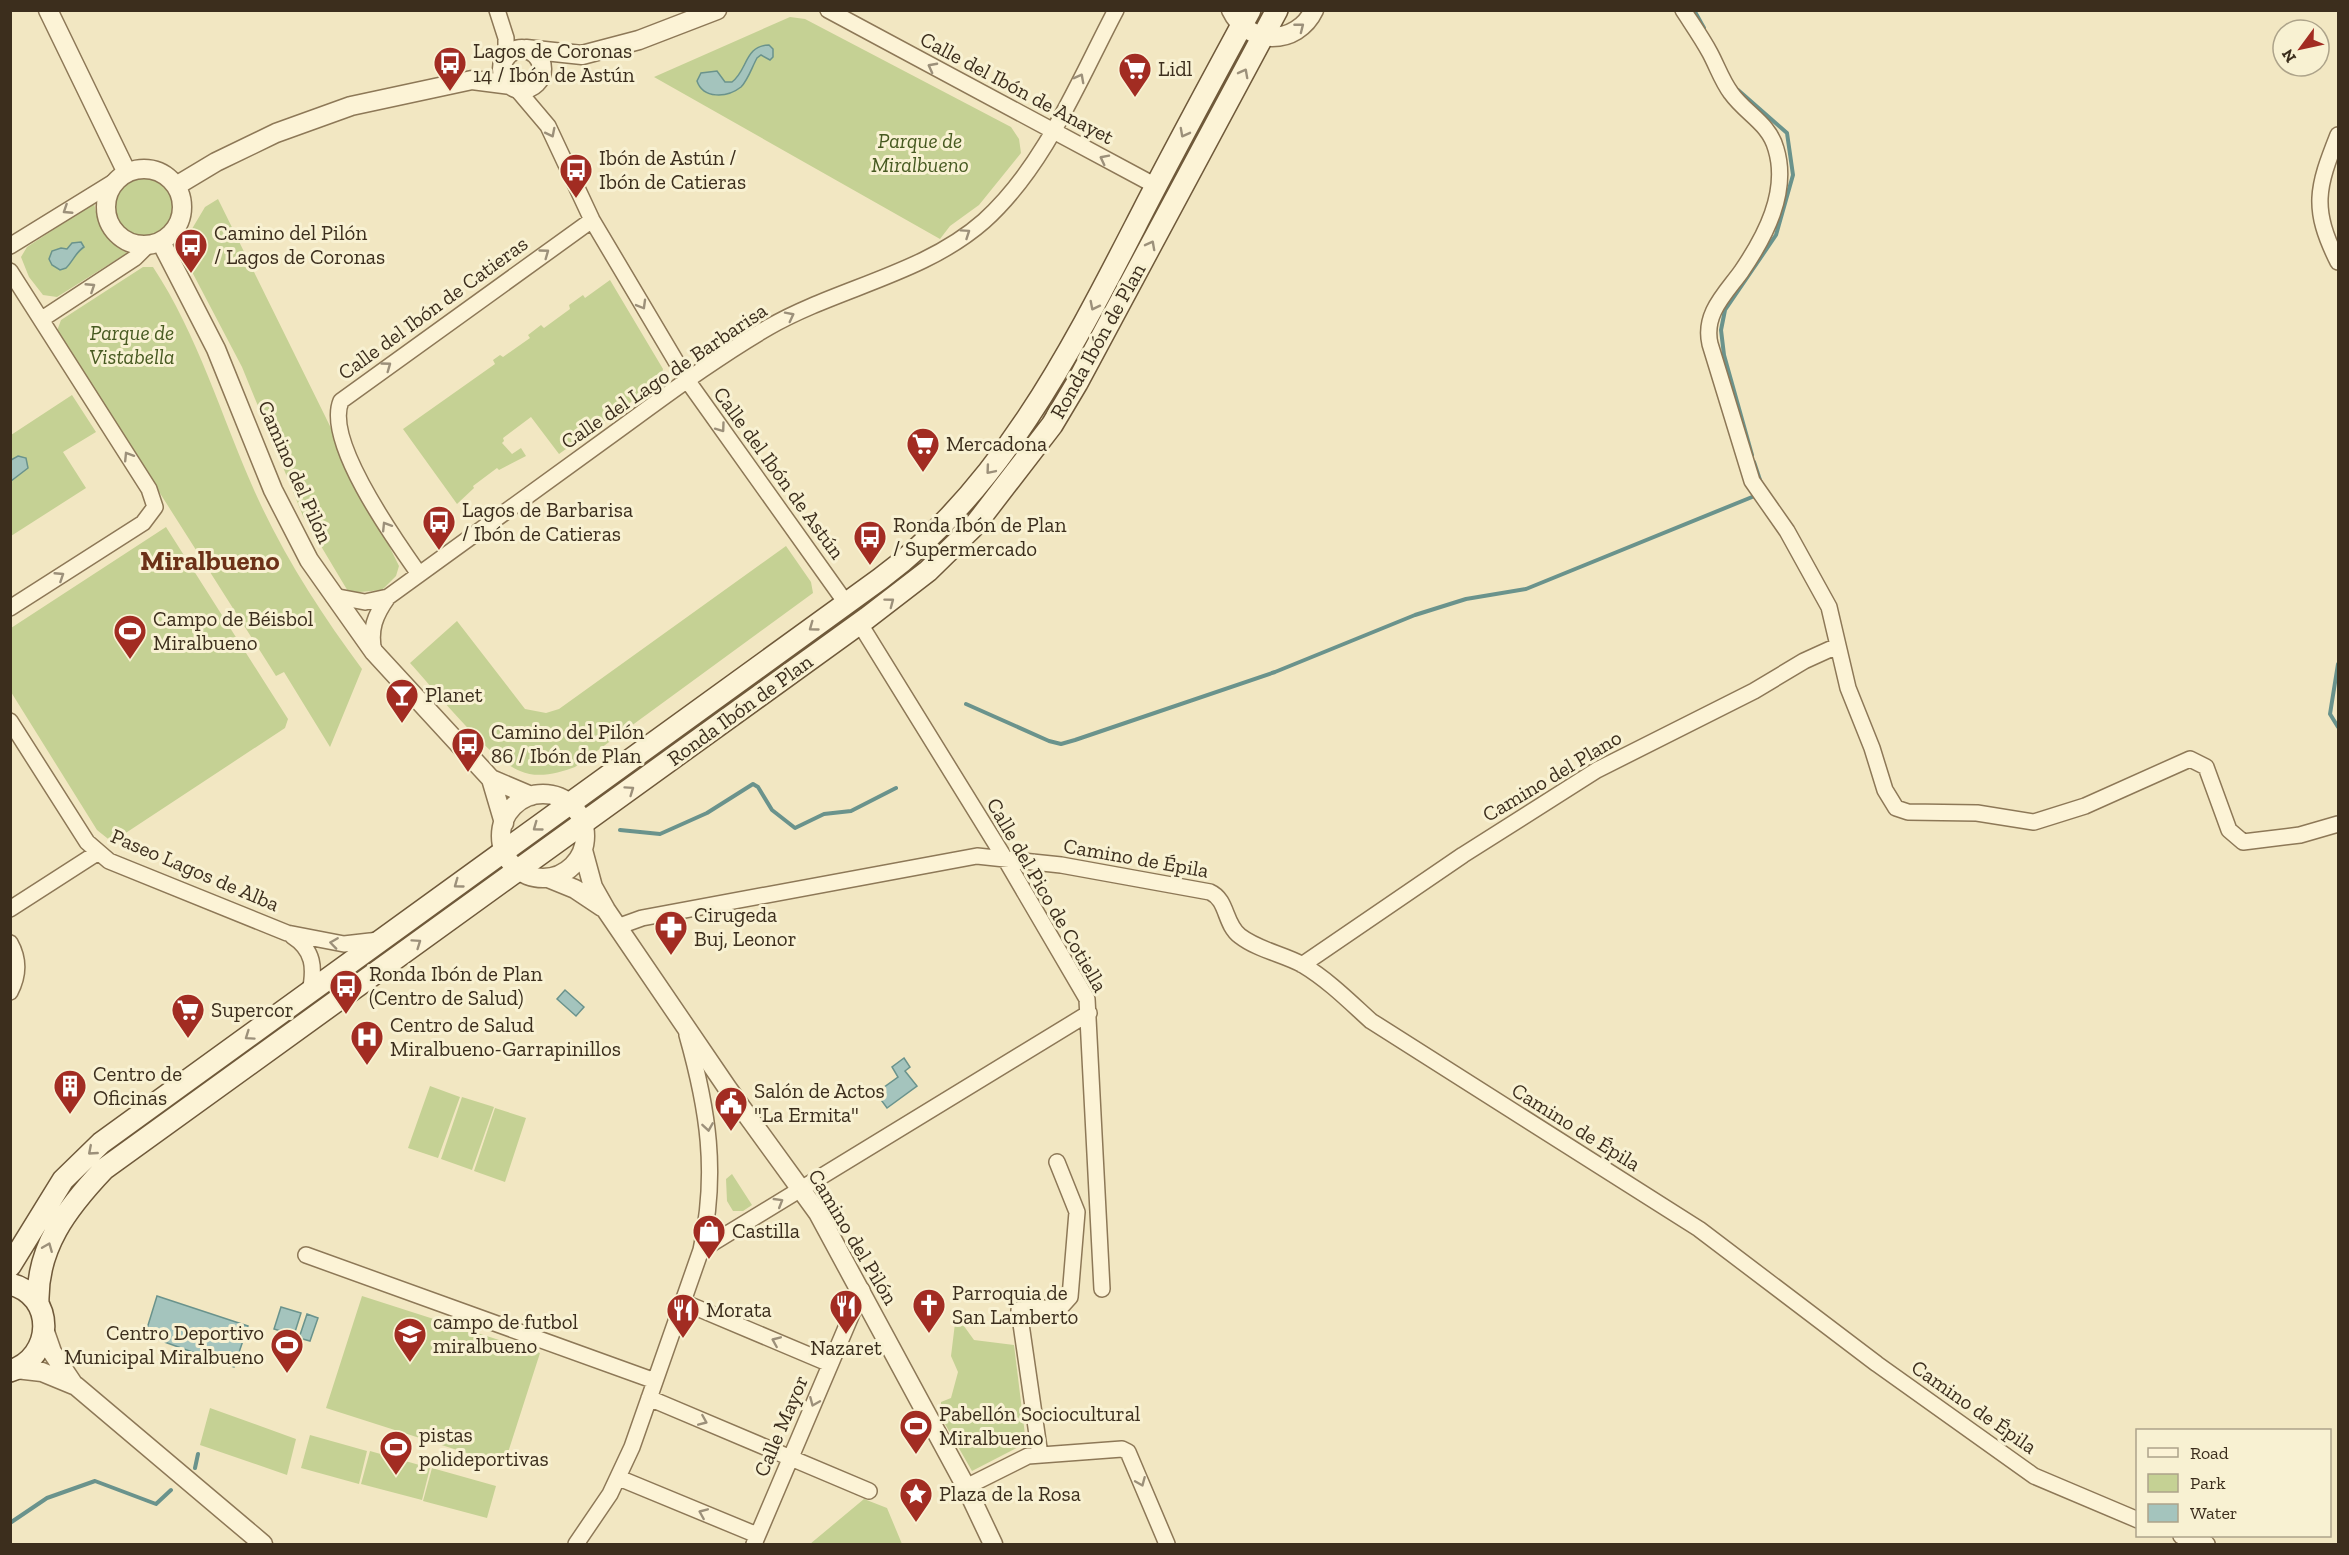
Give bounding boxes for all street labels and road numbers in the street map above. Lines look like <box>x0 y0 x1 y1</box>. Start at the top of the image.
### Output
street label: Calle del Ibón de Anayet <box>916 26 1119 149</box>
street label: Calle del Ibón de Catieras <box>333 230 532 385</box>
street label: Ronda Ibón de Plan <box>1045 259 1151 423</box>
street label: Calle del Lago de Barbarisa <box>556 297 771 454</box>
street label: Calle del Ibón de Astún <box>709 382 850 564</box>
street label: Camino del Pilón <box>253 397 338 547</box>
street label: Ronda Ibón de Plan <box>662 648 817 771</box>
street label: Camino del Plano <box>1478 724 1626 827</box>
street label: Calle del Pico de Cotiella <box>982 793 1113 996</box>
street label: Paseo Lagos de Alba <box>107 823 283 916</box>
street label: Camino de Épila <box>1062 832 1211 883</box>
street label: Camino de Épila <box>1507 1077 1645 1176</box>
street label: Camino del Pilón <box>803 1165 904 1309</box>
street label: Camino de Épila <box>1907 1354 2042 1459</box>
street label: Calle Mayor <box>748 1371 813 1480</box>

